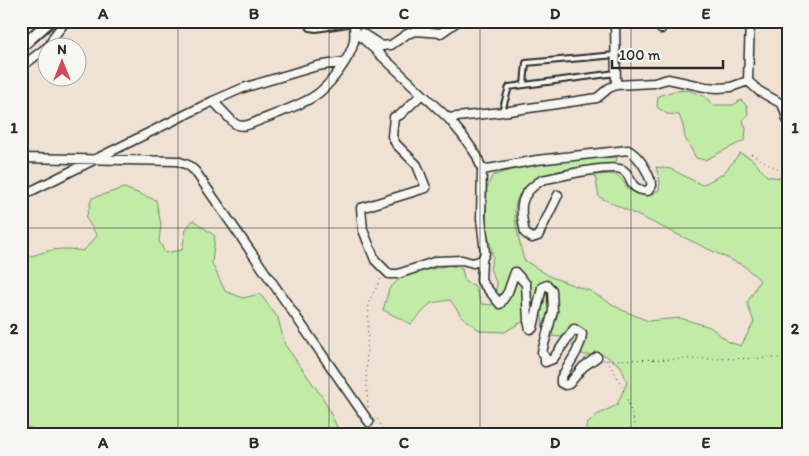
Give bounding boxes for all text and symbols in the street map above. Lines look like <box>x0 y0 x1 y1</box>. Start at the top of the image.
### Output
text: A <box>97 4 109 23</box>
text: B <box>249 4 260 23</box>
text: C <box>399 4 410 23</box>
text: D <box>550 4 561 23</box>
text: E <box>702 4 711 23</box>
north arrow <box>38 38 88 88</box>
scale bar <box>612 38 723 70</box>
text: N <box>57 41 67 58</box>
text: 100 m <box>619 46 661 64</box>
text: 1 <box>10 118 18 137</box>
text: 1 <box>791 118 799 137</box>
text: 2 <box>10 319 19 338</box>
text: 2 <box>791 319 800 338</box>
text: A <box>97 433 109 452</box>
text: B <box>249 433 260 452</box>
text: C <box>399 433 410 452</box>
text: D <box>550 433 561 452</box>
text: E <box>702 433 711 452</box>

